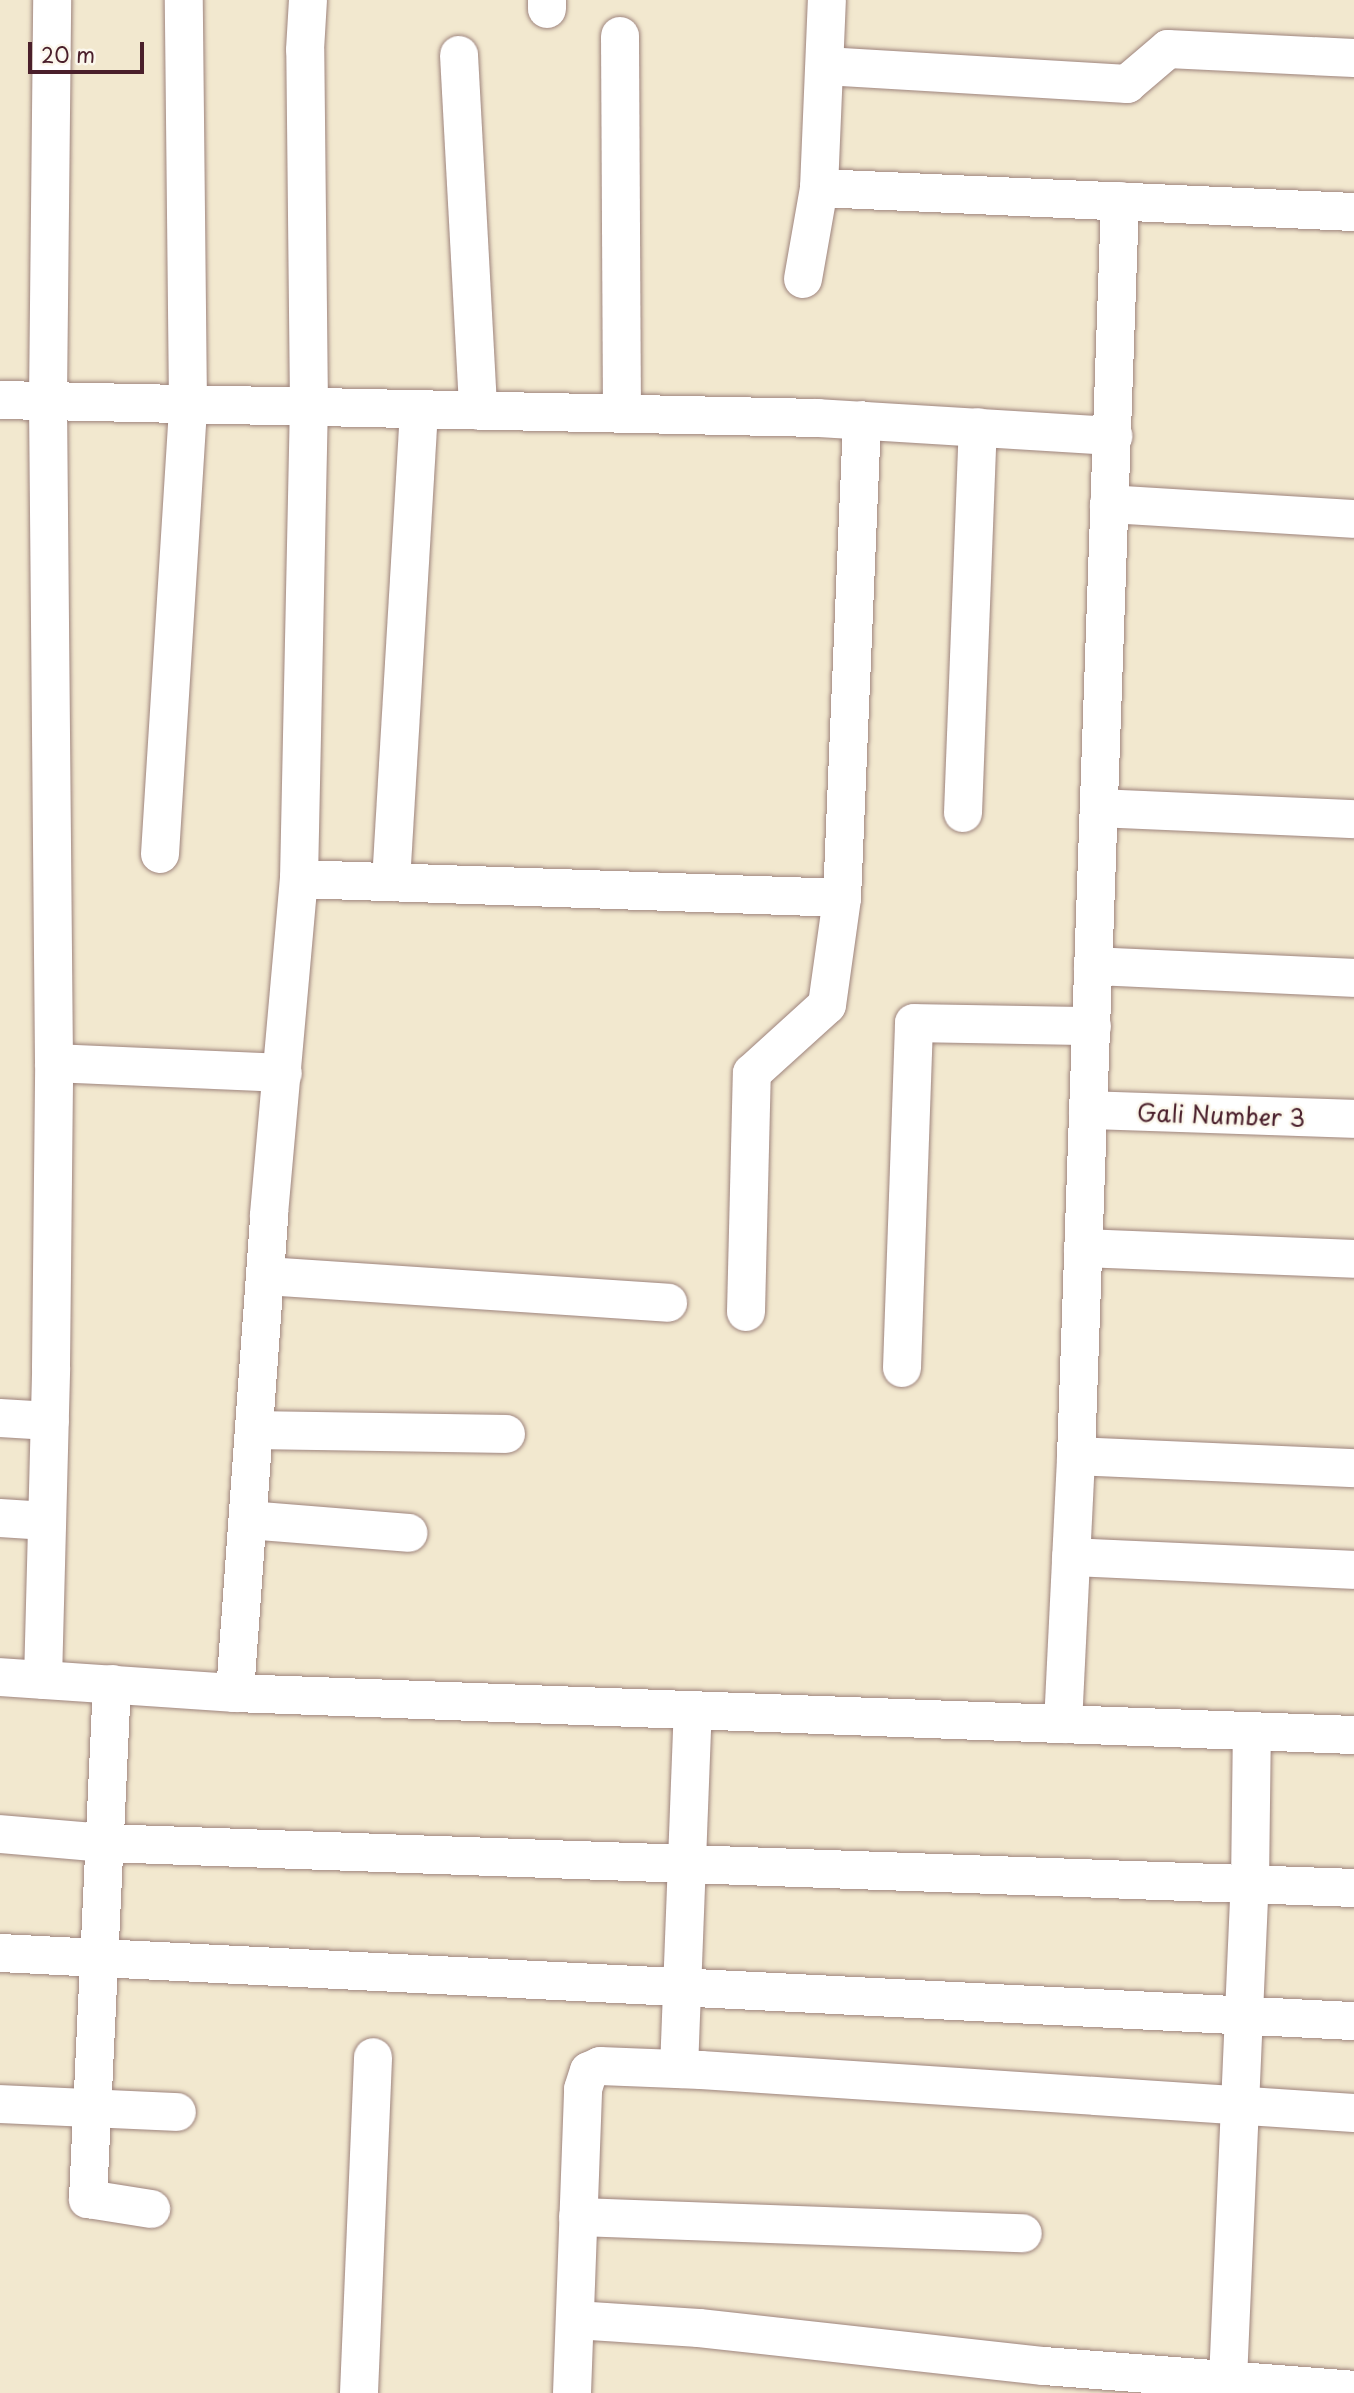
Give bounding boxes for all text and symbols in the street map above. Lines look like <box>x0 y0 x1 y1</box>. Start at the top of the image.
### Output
scale bar <box>32 28 147 72</box>
text: 20 m <box>41 38 95 70</box>
street label: Gali Number 3 <box>1135 1098 1307 1132</box>

